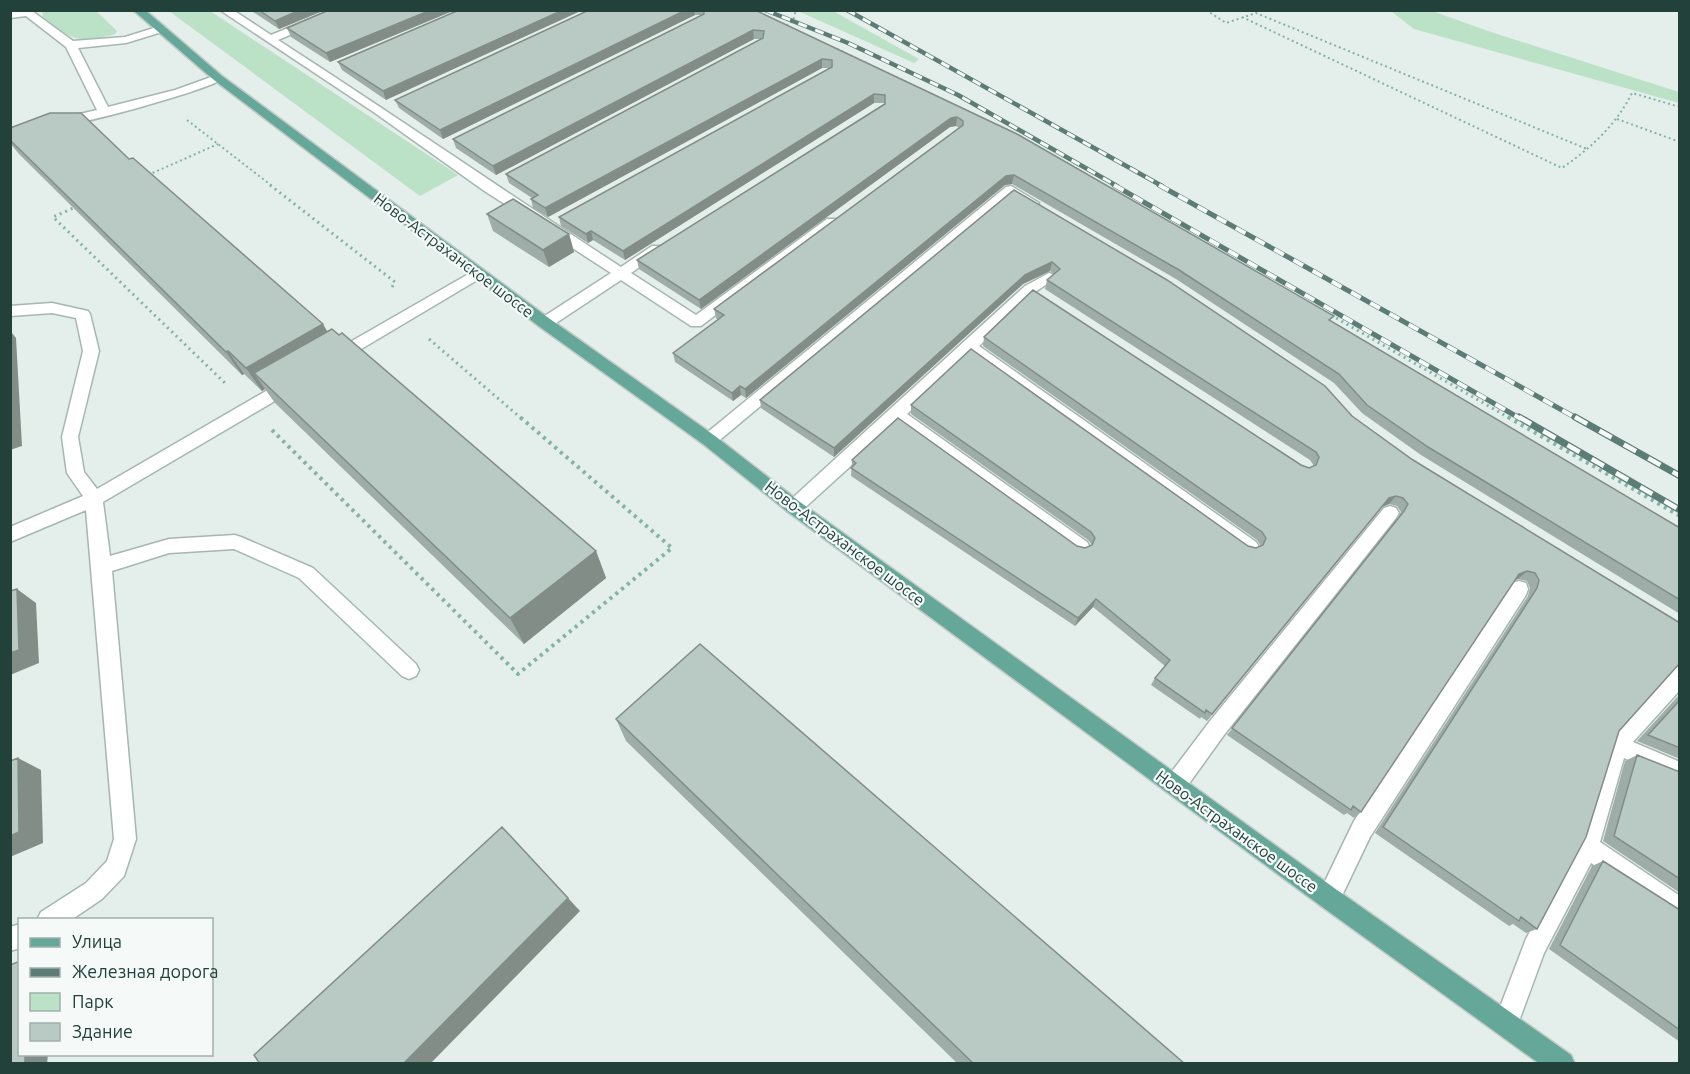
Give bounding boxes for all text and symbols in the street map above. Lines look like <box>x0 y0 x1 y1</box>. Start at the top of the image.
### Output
street label: Ново-Астраханское шоссе <box>371 189 537 321</box>
street label: Ново-Астраханское шоссе <box>762 477 928 609</box>
street label: Ново-Астраханское шоссе <box>1153 766 1321 896</box>
legend <box>18 918 213 1056</box>
text: Улица <box>72 931 122 951</box>
text: Железная дорога <box>72 961 219 981</box>
text: Парк <box>72 991 113 1011</box>
text: Здание <box>72 1021 133 1041</box>

